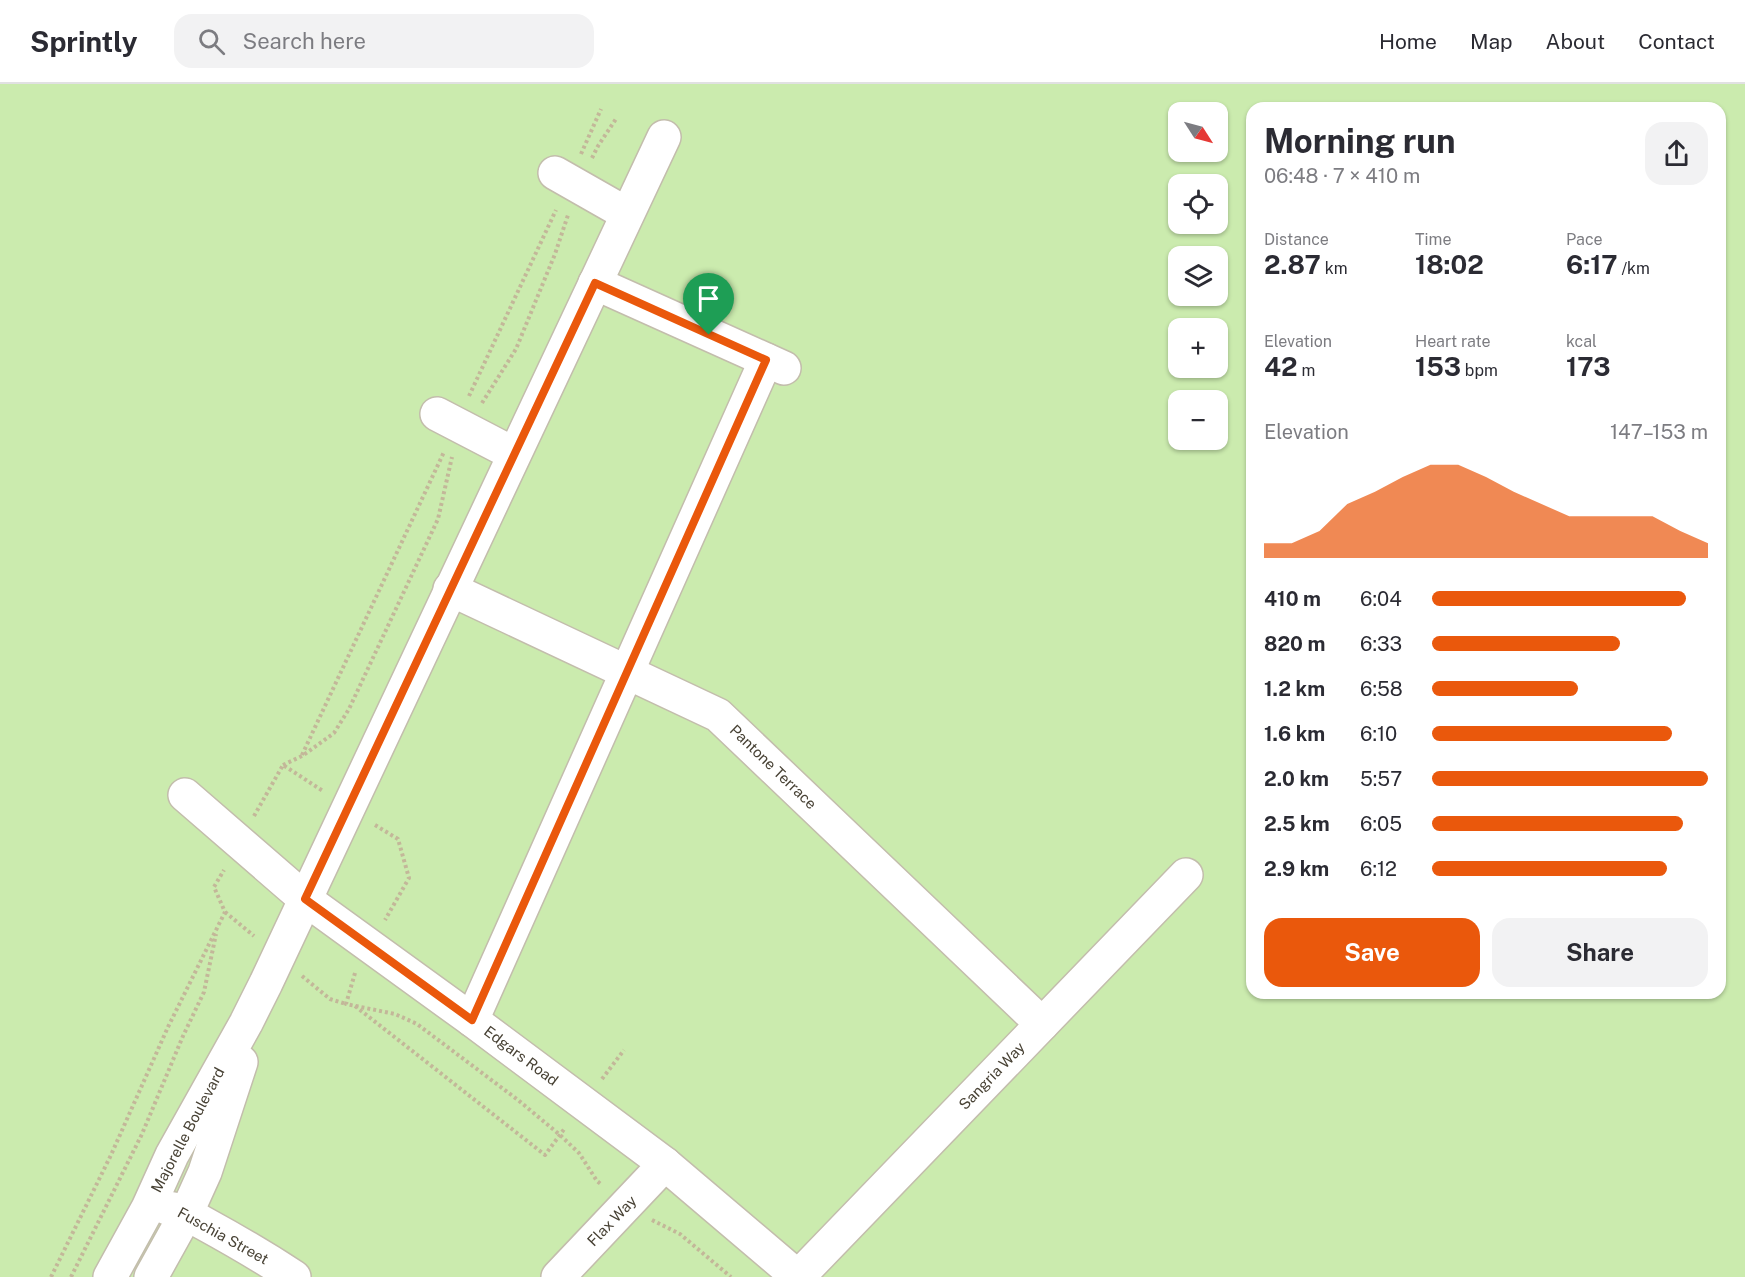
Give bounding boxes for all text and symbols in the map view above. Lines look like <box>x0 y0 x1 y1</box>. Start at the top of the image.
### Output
search box <box>174 14 594 68</box>
text: Sprintly <box>30 25 138 58</box>
icon: search <box>195 25 228 58</box>
text: Search here <box>243 28 366 54</box>
text: Home <box>1379 29 1437 54</box>
text: Map <box>1470 29 1513 54</box>
text: About <box>1546 29 1605 54</box>
text: Contact <box>1638 29 1715 54</box>
north arrow <box>1168 102 1228 162</box>
map controls <box>1168 102 1228 450</box>
text: Morning run <box>1264 122 1456 160</box>
button: share <box>1645 122 1708 185</box>
text: 06:48 · 7 × 410 m <box>1264 164 1420 188</box>
button: locate <box>1168 174 1228 234</box>
text: Distance <box>1264 230 1329 249</box>
text: Time <box>1415 230 1451 249</box>
text: Pace <box>1566 230 1603 249</box>
button: layers <box>1168 246 1228 306</box>
text: 2.87 <box>1264 249 1321 280</box>
text: 18:02 <box>1415 249 1484 280</box>
text: 6:17 <box>1566 249 1618 280</box>
text: km <box>1321 259 1348 278</box>
text: /km <box>1618 259 1650 278</box>
pin <box>683 273 734 335</box>
icon: arrive <box>692 282 725 315</box>
button: + <box>1168 318 1228 378</box>
text: Elevation <box>1264 332 1332 351</box>
text: Heart rate <box>1415 332 1491 351</box>
text: kcal <box>1566 332 1597 351</box>
text: 42 <box>1264 351 1298 382</box>
text: 153 <box>1415 351 1461 382</box>
text: 173 <box>1566 351 1610 382</box>
text: m <box>1298 361 1315 380</box>
text: bpm <box>1461 361 1498 380</box>
button: − <box>1168 390 1228 450</box>
text: Elevation <box>1264 420 1349 444</box>
text: 147–153 m <box>1610 420 1708 444</box>
text: 410 m <box>1264 587 1321 611</box>
text: 6:04 <box>1360 587 1402 611</box>
text: 820 m <box>1264 632 1325 656</box>
text: 6:33 <box>1360 632 1402 656</box>
text: 1.2 km <box>1264 677 1325 701</box>
text: 6:58 <box>1360 677 1403 701</box>
street label: Pantone Terrace <box>727 721 820 812</box>
text: 1.6 km <box>1264 722 1325 746</box>
text: 6:10 <box>1360 722 1397 746</box>
text: 2.0 km <box>1264 767 1329 791</box>
text: 5:57 <box>1360 767 1402 791</box>
text: 2.5 km <box>1264 812 1330 836</box>
text: 6:05 <box>1360 812 1402 836</box>
text: 2.9 km <box>1264 857 1329 881</box>
text: 6:12 <box>1360 857 1397 881</box>
button: Save <box>1264 918 1480 987</box>
button: Share <box>1492 918 1708 987</box>
street label: Edgars Road <box>481 1022 562 1089</box>
street label: Sangria Way <box>955 1038 1028 1113</box>
street label: Majorelle Boulevard <box>147 1064 228 1195</box>
street label: Flax Way <box>584 1192 640 1249</box>
street label: Fuschia Street <box>175 1204 272 1268</box>

